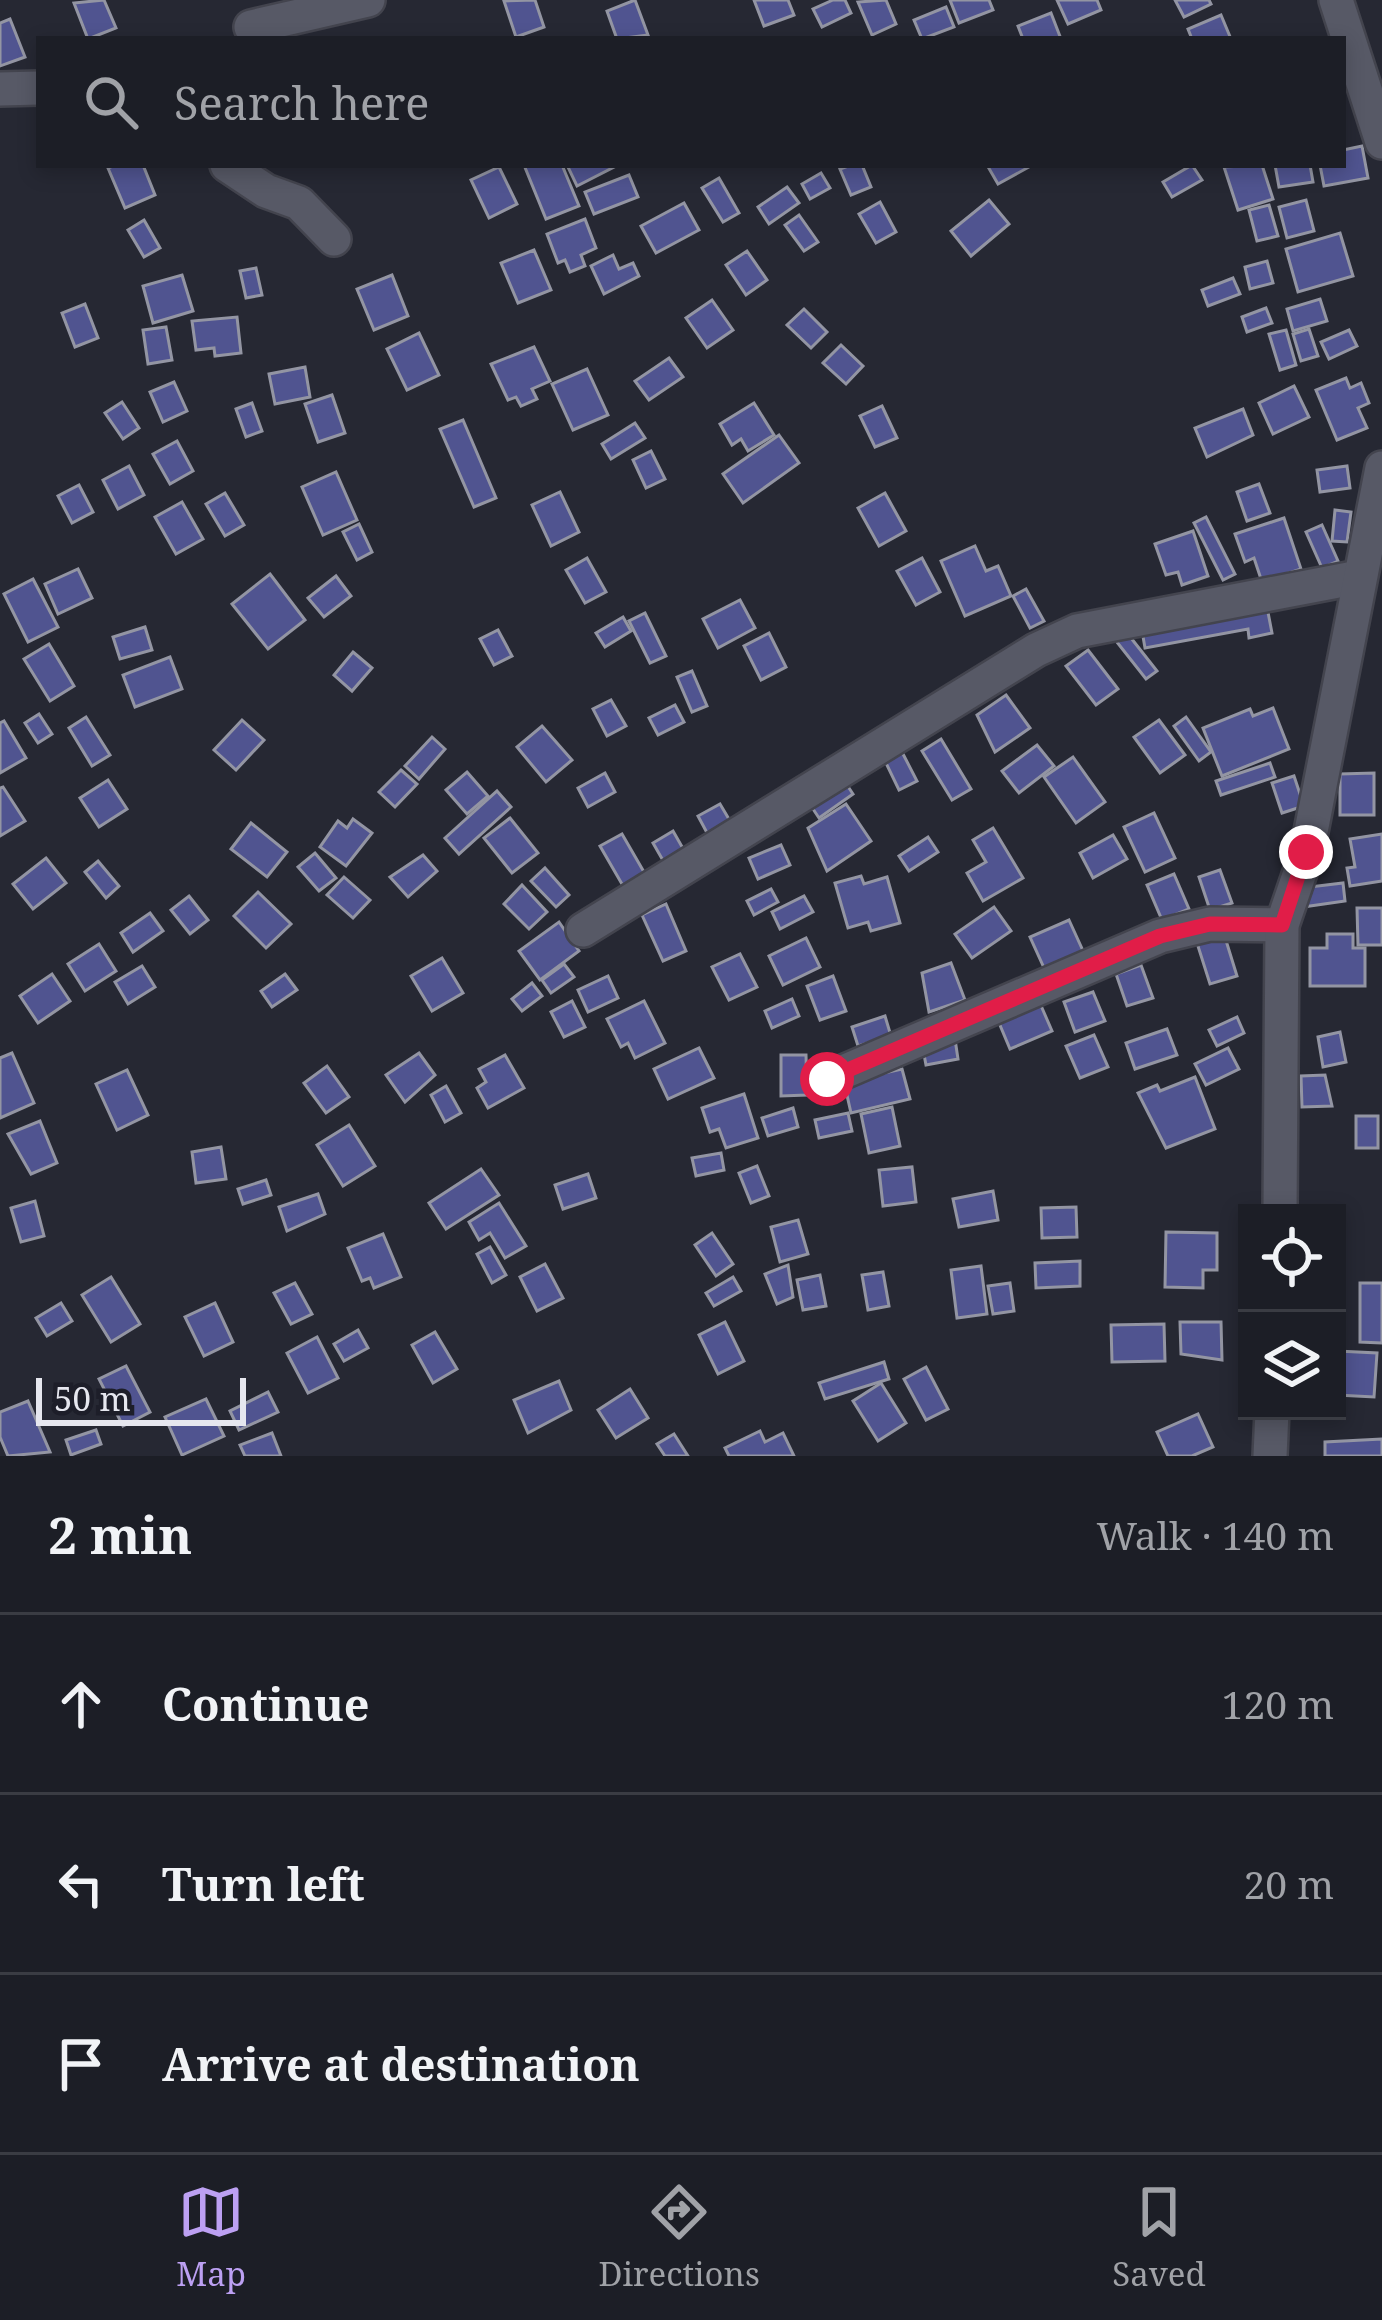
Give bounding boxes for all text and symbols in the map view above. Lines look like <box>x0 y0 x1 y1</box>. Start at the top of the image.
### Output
search box <box>36 36 1346 168</box>
icon: search <box>78 69 144 135</box>
text: Search here <box>174 72 429 133</box>
route end <box>1279 825 1333 879</box>
route start <box>800 1052 854 1106</box>
map controls <box>1238 1204 1346 1420</box>
button: locate <box>1238 1204 1346 1312</box>
button: layers <box>1238 1312 1346 1420</box>
scale bar <box>36 1372 246 1425</box>
text: 50 m <box>54 1376 131 1421</box>
text: 2 min <box>48 1499 192 1569</box>
text: Walk · 140 m <box>1097 1508 1334 1561</box>
icon: ahead <box>48 1671 114 1737</box>
text: Continue <box>162 1673 370 1734</box>
text: 120 m <box>1222 1677 1334 1730</box>
icon: left <box>48 1851 114 1917</box>
text: Turn left <box>162 1853 365 1914</box>
text: 20 m <box>1243 1857 1334 1910</box>
icon: arrive <box>48 2031 114 2097</box>
text: Arrive at destination <box>162 2033 640 2094</box>
tab: Map <box>176 2179 246 2296</box>
tab: Directions <box>598 2179 760 2296</box>
tab: Saved <box>1112 2179 1206 2296</box>

